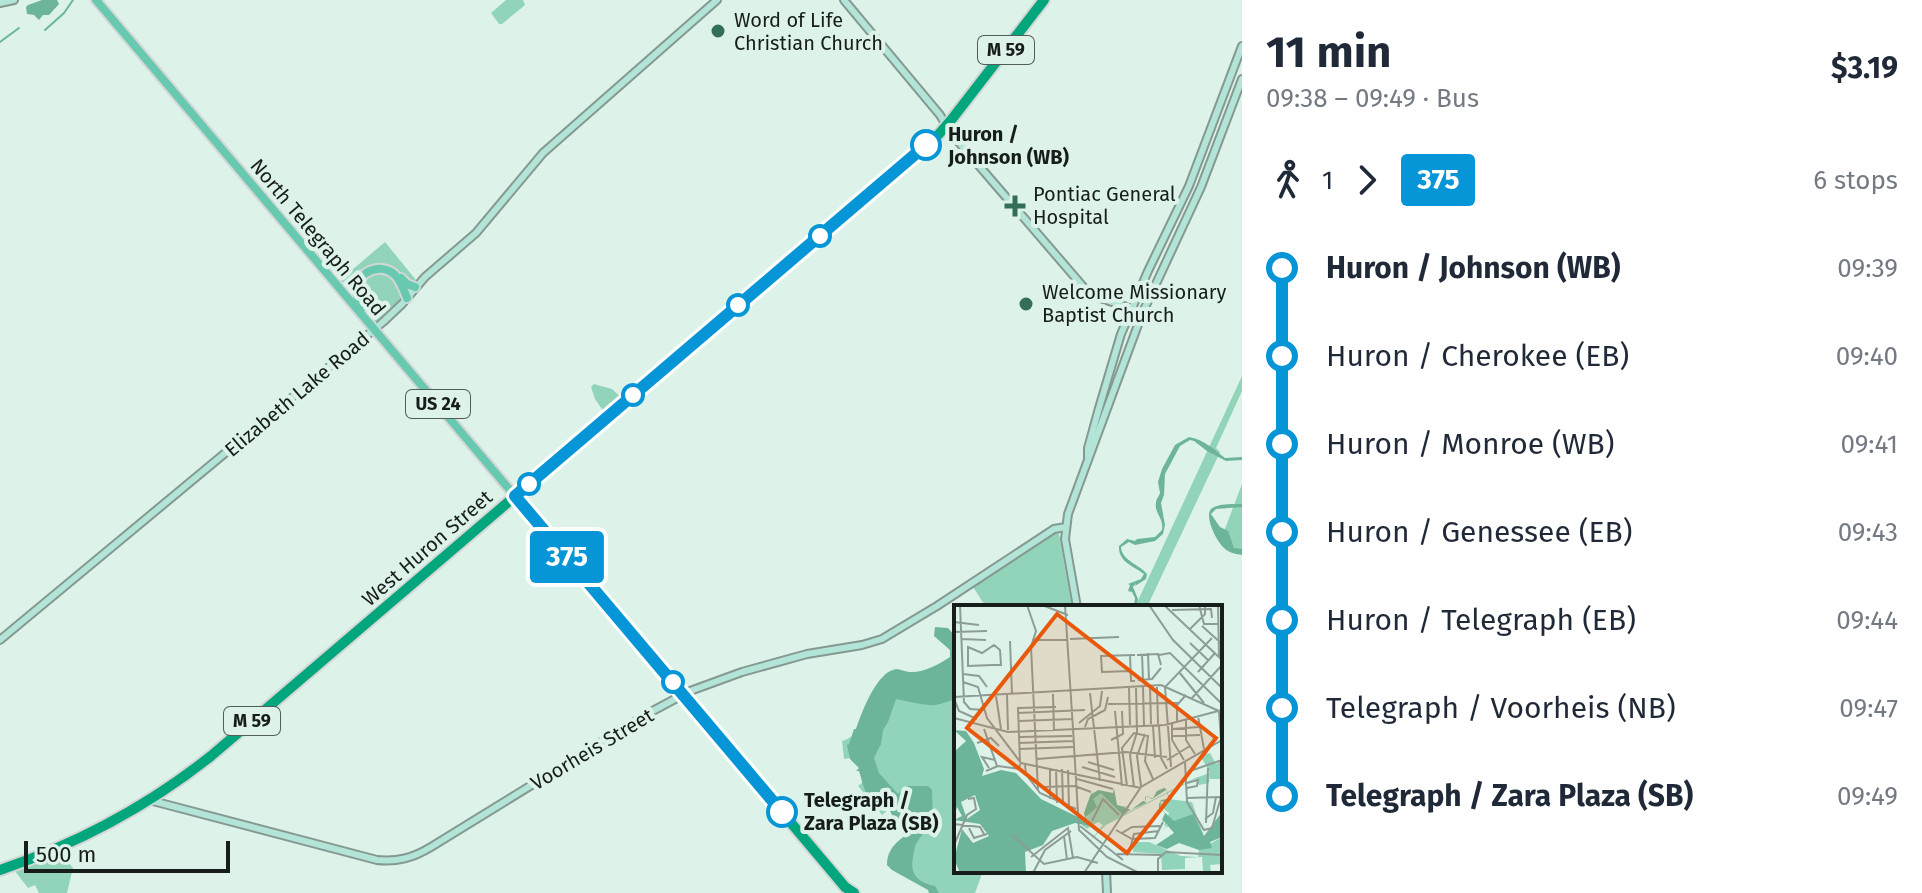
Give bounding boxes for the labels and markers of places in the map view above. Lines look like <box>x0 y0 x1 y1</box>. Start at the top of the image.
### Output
place label: Word of Life Christian Church <box>734 8 883 55</box>
marker: Word of Life Christian Church <box>709 22 727 40</box>
place label: Huron / Johnson (WB) <box>947 122 1069 169</box>
marker: Huron / Johnson (WB) <box>911 130 941 160</box>
place label: Pontiac General Hospital <box>1033 182 1176 229</box>
marker: Pontiac General Hospital <box>1004 195 1026 217</box>
unlabelled marker <box>809 225 831 247</box>
place label: Welcome Missionary Baptist Church <box>1042 280 1226 327</box>
unlabelled marker <box>727 294 749 316</box>
marker: Welcome Missionary Baptist Church <box>1017 295 1035 313</box>
unlabelled marker <box>622 384 644 406</box>
unlabelled marker <box>518 473 540 495</box>
unlabelled marker <box>662 671 684 693</box>
place label: Telegraph / Zara Plaza (SB) <box>804 788 939 835</box>
marker: Telegraph / Zara Plaza (SB) <box>767 797 797 827</box>

